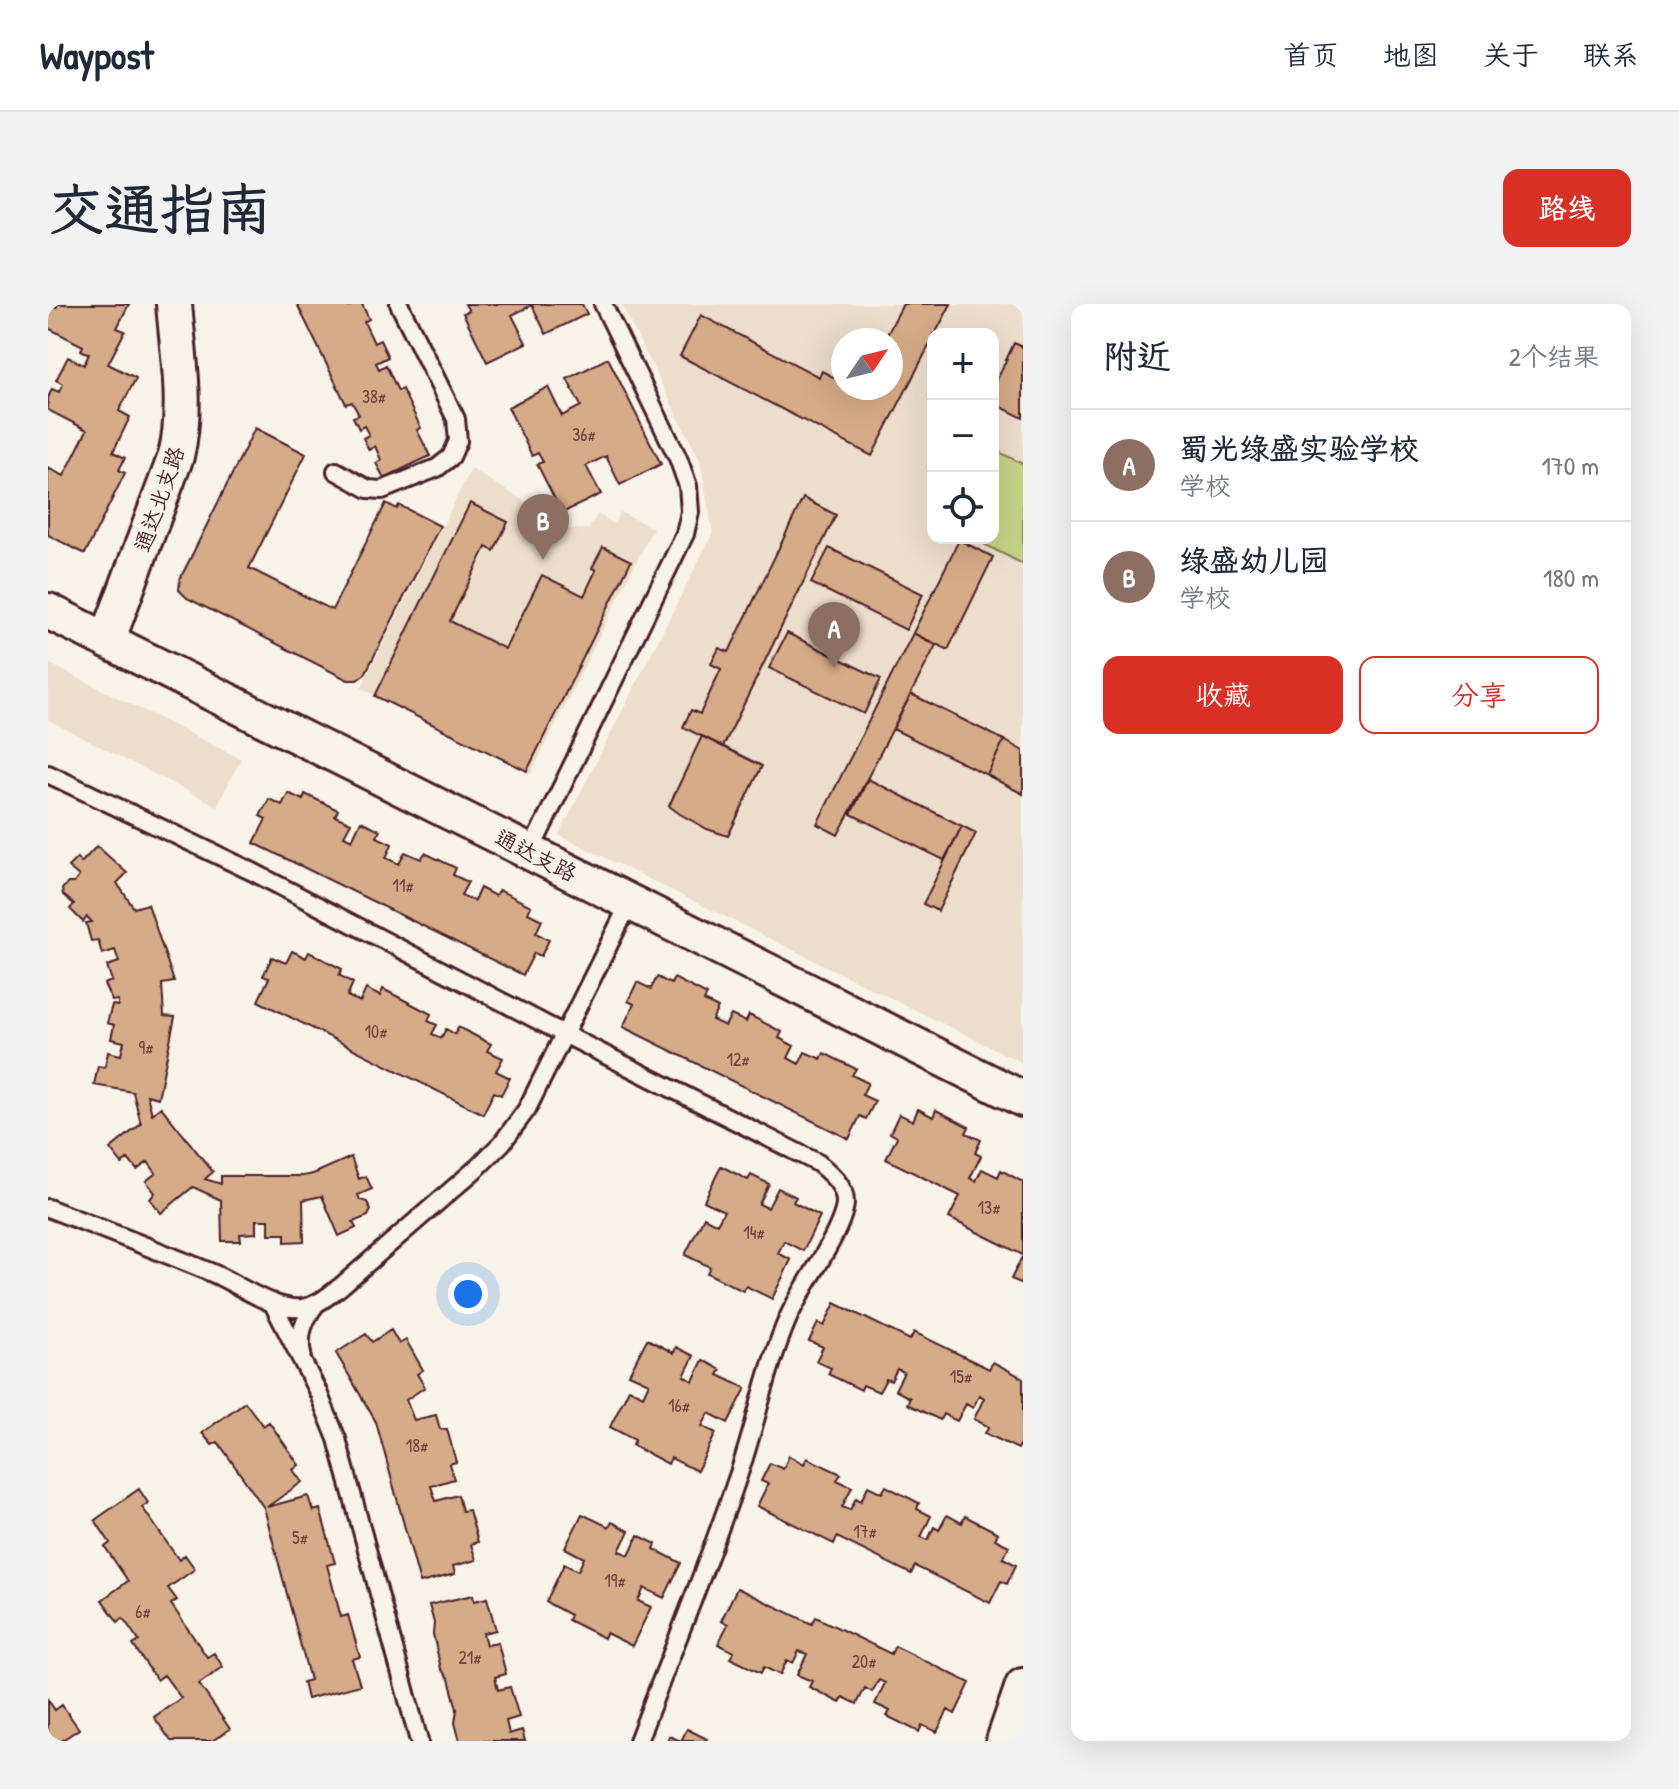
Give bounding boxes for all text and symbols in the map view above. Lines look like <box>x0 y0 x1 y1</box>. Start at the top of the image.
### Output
text: Waypost <box>40 29 154 81</box>
text: 首页 <box>1283 36 1339 74</box>
text: 地图 <box>1383 36 1439 74</box>
text: 关于 <box>1483 36 1539 74</box>
text: 联系 <box>1583 36 1639 74</box>
button: 路线 <box>1503 169 1631 247</box>
text: 交通指南 <box>48 171 272 246</box>
north arrow <box>831 328 903 400</box>
map controls <box>927 328 999 544</box>
button: + <box>927 328 999 400</box>
text: 附近 <box>1103 333 1171 379</box>
text: 2个结果 <box>1509 339 1599 374</box>
house number: 38# <box>362 384 386 409</box>
button: − <box>927 400 999 472</box>
house number: 36# <box>572 422 596 447</box>
text: 蜀光绿盛实验学校 <box>1179 428 1419 468</box>
street label: 通达北支路 <box>127 442 191 556</box>
text: A <box>1123 448 1135 483</box>
text: 170 m <box>1541 448 1599 483</box>
text: 学校 <box>1179 468 1231 503</box>
button: locate <box>927 472 999 544</box>
pin: B <box>517 494 569 560</box>
text: 绿盛幼儿园 <box>1179 540 1329 580</box>
text: B <box>1122 560 1136 595</box>
text: 180 m <box>1543 560 1599 595</box>
text: 学校 <box>1179 580 1231 615</box>
pin: A <box>808 602 860 668</box>
button: 收藏 <box>1103 656 1343 734</box>
button: 分享 <box>1359 656 1599 734</box>
street label: 通达支路 <box>490 822 582 888</box>
house number: 11# <box>392 873 414 898</box>
house number: 10# <box>365 1019 387 1044</box>
house number: 9# <box>139 1035 153 1060</box>
house number: 12# <box>726 1047 750 1072</box>
house number: 13# <box>978 1195 1000 1220</box>
house number: 14# <box>743 1220 765 1245</box>
your location <box>448 1274 488 1314</box>
house number: 15# <box>950 1364 972 1389</box>
house number: 16# <box>668 1393 690 1418</box>
house number: 18# <box>406 1433 428 1458</box>
house number: 17# <box>853 1519 877 1544</box>
house number: 5# <box>292 1525 308 1550</box>
house number: 19# <box>604 1568 626 1593</box>
house number: 6# <box>135 1599 151 1624</box>
house number: 21# <box>458 1645 482 1670</box>
house number: 20# <box>852 1649 876 1674</box>

